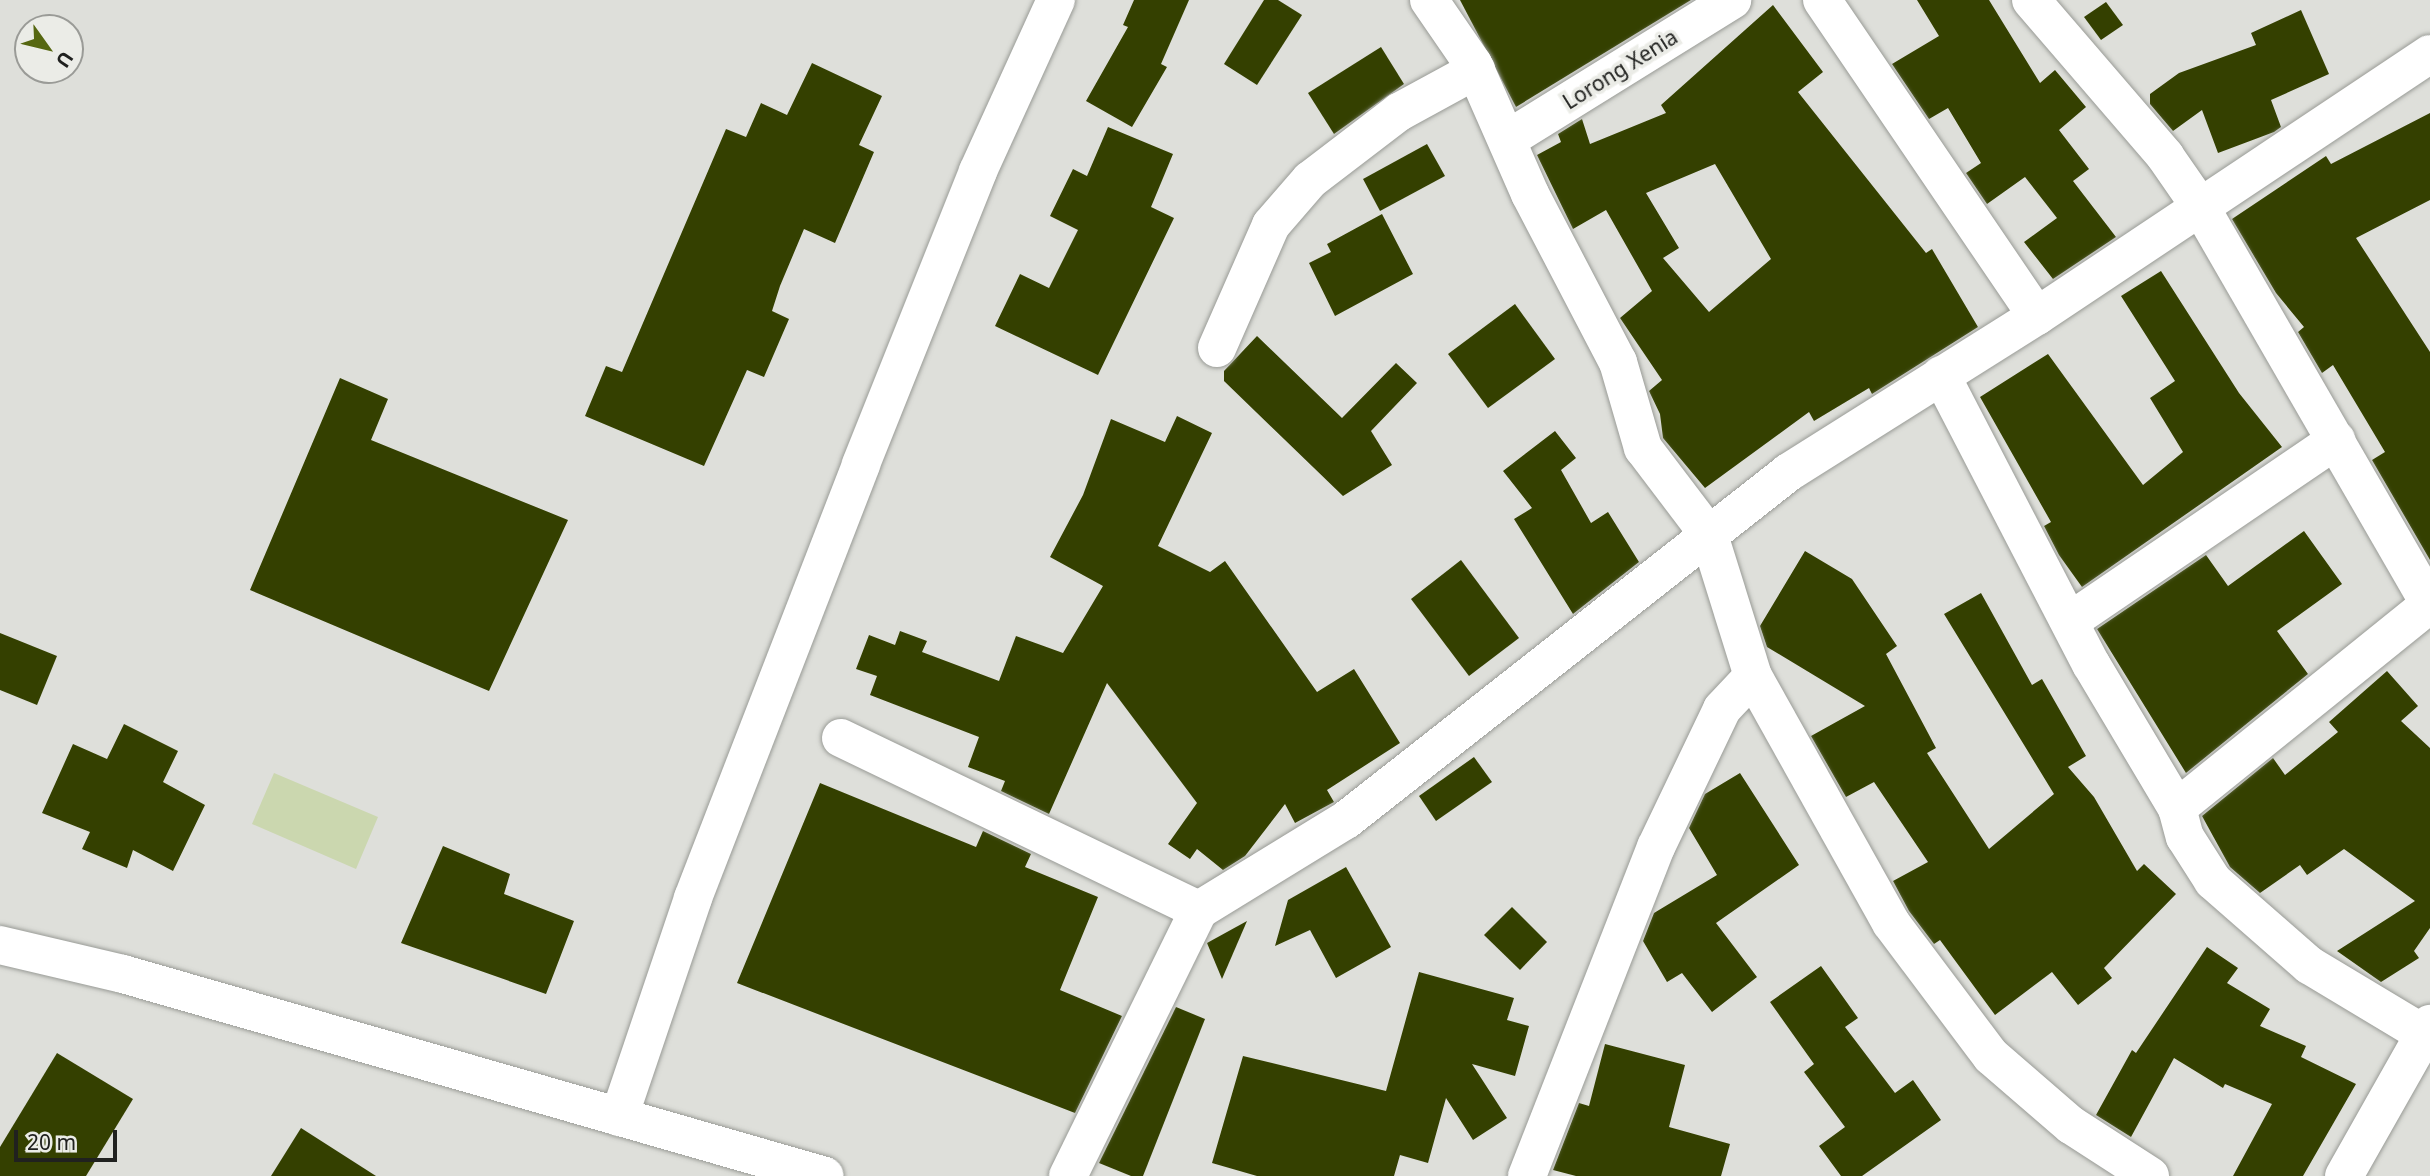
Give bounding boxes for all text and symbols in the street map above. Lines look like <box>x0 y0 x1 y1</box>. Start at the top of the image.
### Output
north arrow <box>14 14 84 84</box>
street label: Lorong Xenia <box>1558 24 1682 114</box>
text: U <box>50 46 80 73</box>
scale bar <box>18 1116 121 1160</box>
text: 20 m <box>27 1128 76 1156</box>

